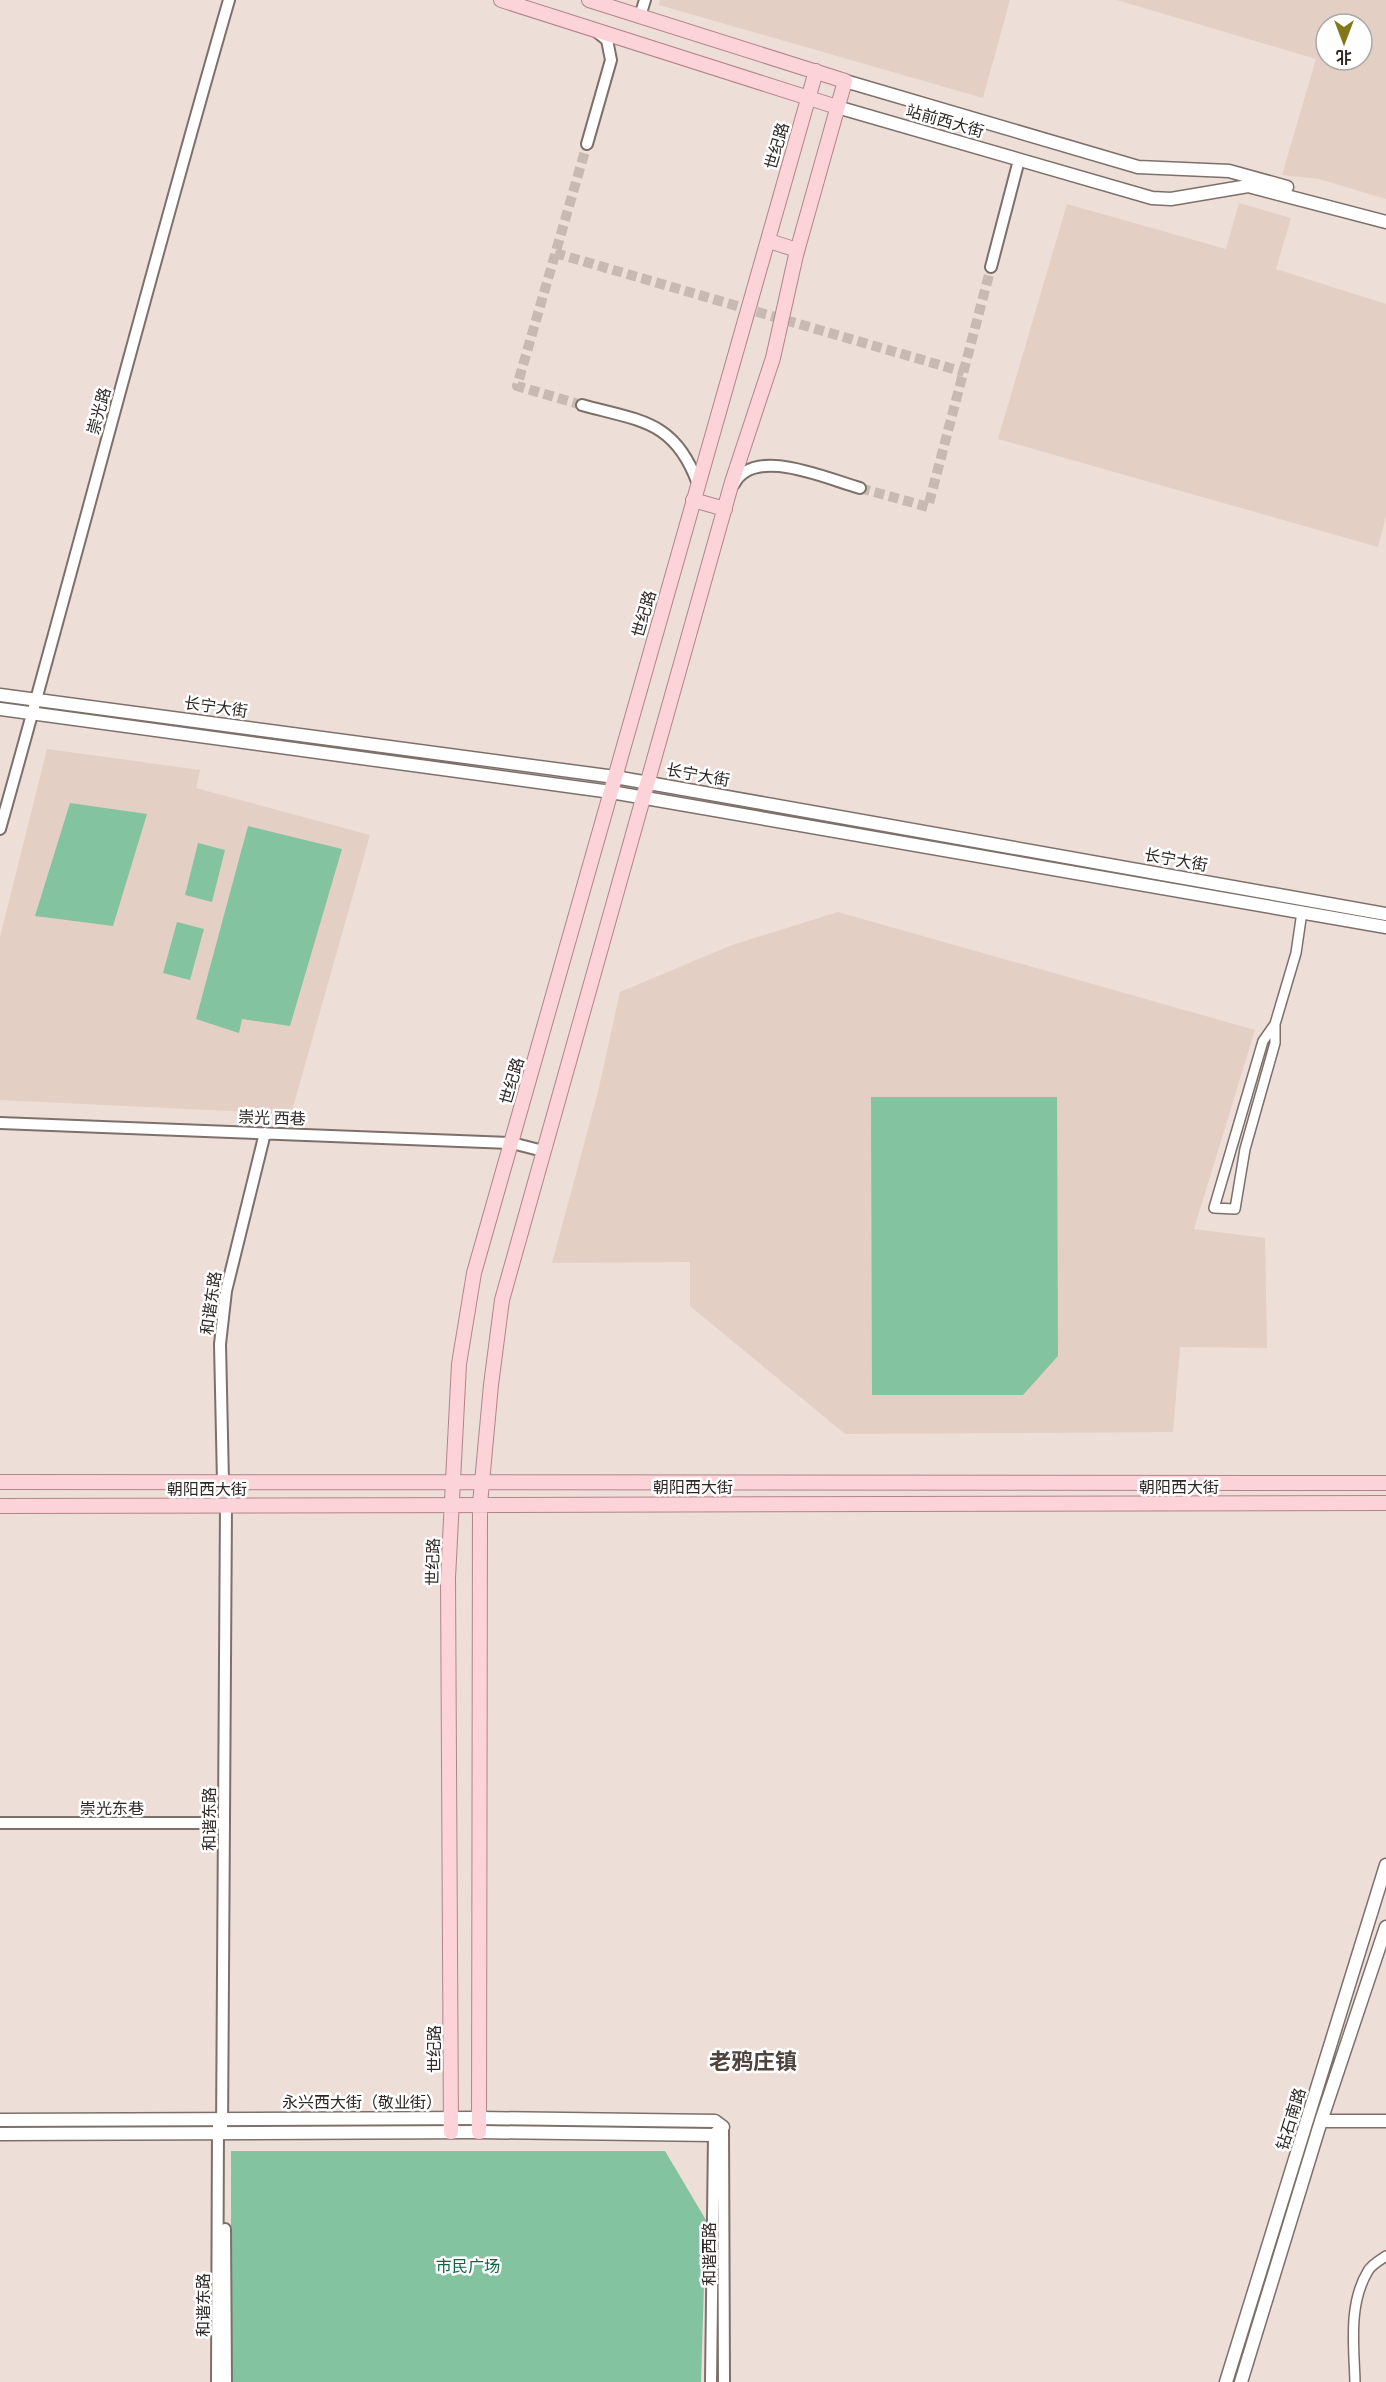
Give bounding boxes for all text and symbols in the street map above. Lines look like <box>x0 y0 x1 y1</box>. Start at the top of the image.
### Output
north arrow <box>1314 12 1374 72</box>
text: 北 <box>1336 47 1352 66</box>
street label: 站前西大街 <box>904 101 986 141</box>
street label: 世纪路 <box>761 120 793 172</box>
street label: 崇光路 <box>84 385 114 437</box>
street label: 世纪路 <box>628 588 660 640</box>
street label: 长宁大街 <box>183 693 249 721</box>
street label: 长宁大街 <box>665 760 731 790</box>
street label: 长宁大街 <box>1143 845 1209 875</box>
street label: 世纪路 <box>496 1055 528 1107</box>
street label: 崇光 西巷 <box>238 1107 306 1129</box>
street label: 和谐东路 <box>197 1270 225 1336</box>
street label: 朝阳西大街 <box>653 1478 733 1497</box>
street label: 朝阳西大街 <box>1139 1478 1219 1497</box>
street label: 朝阳西大街 <box>167 1480 247 1499</box>
street label: 世纪路 <box>423 1538 443 1586</box>
street label: 和谐东路 <box>200 1787 219 1851</box>
street label: 崇光东巷 <box>80 1799 144 1818</box>
street label: 世纪路 <box>425 2025 444 2073</box>
district label: 老鸦庄镇 <box>709 2048 797 2075</box>
street label: 钻石南路 <box>1273 2086 1309 2152</box>
street label: 永兴西大街（敬业街） <box>282 2093 442 2112</box>
street label: 和谐西路 <box>700 2222 719 2286</box>
park label: 市民广场 <box>436 2257 500 2276</box>
street label: 和谐东路 <box>194 2273 213 2337</box>

